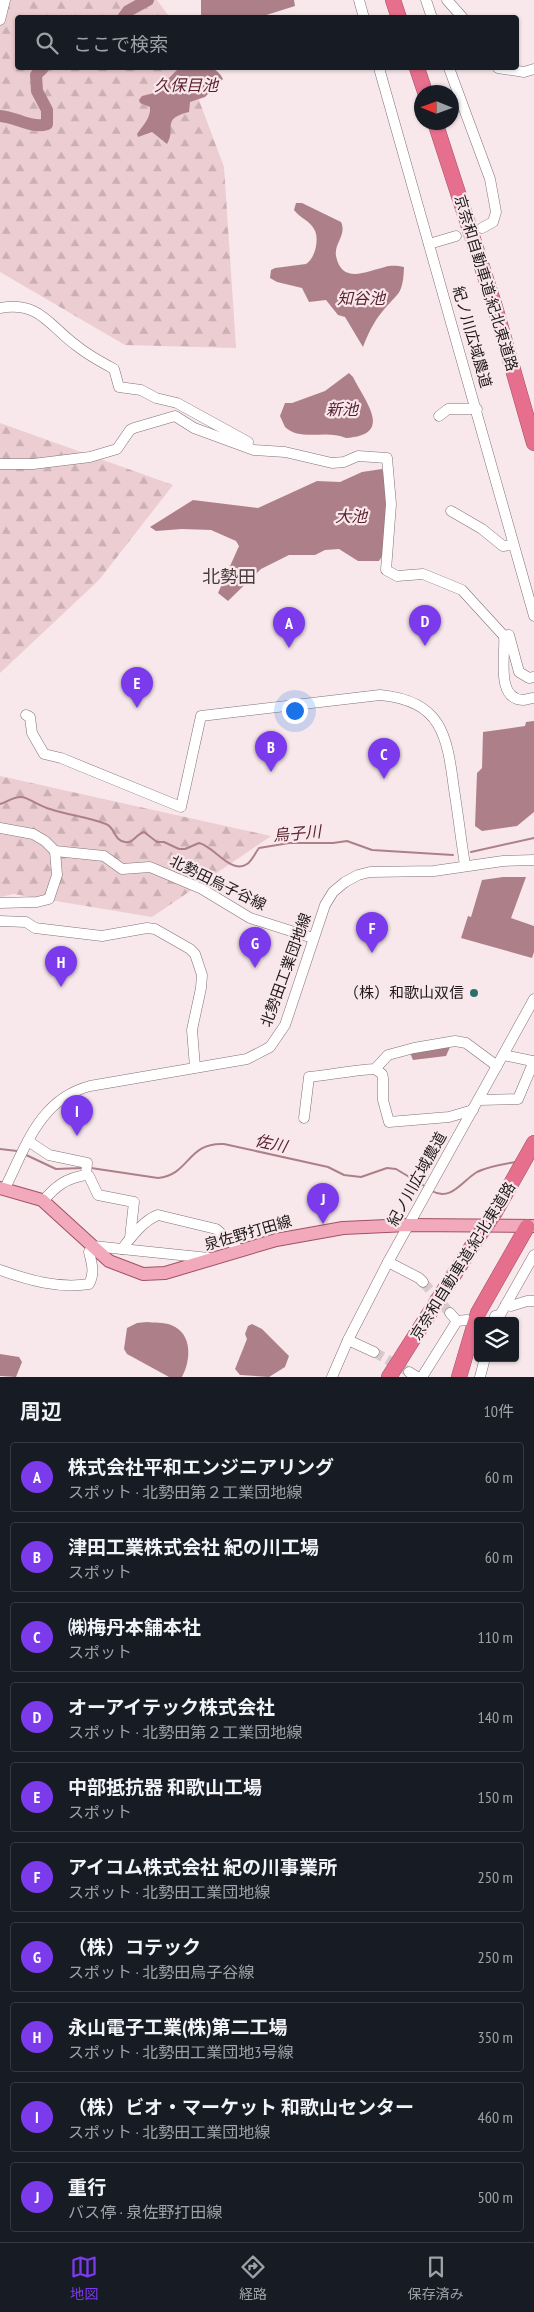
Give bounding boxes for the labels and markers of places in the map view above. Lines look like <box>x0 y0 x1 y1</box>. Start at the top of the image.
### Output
pin: D <box>409 605 441 646</box>
pin: A <box>273 607 305 648</box>
pin: E <box>121 667 153 708</box>
pin: B <box>255 731 287 772</box>
pin: C <box>368 738 400 779</box>
pin: F <box>356 912 388 953</box>
pin: G <box>239 927 271 968</box>
pin: H <box>45 946 77 987</box>
place label: （株）和歌山双信 <box>344 983 464 1002</box>
marker: （株）和歌山双信 <box>468 987 480 999</box>
pin: I <box>61 1095 93 1136</box>
pin: J <box>307 1183 339 1224</box>

